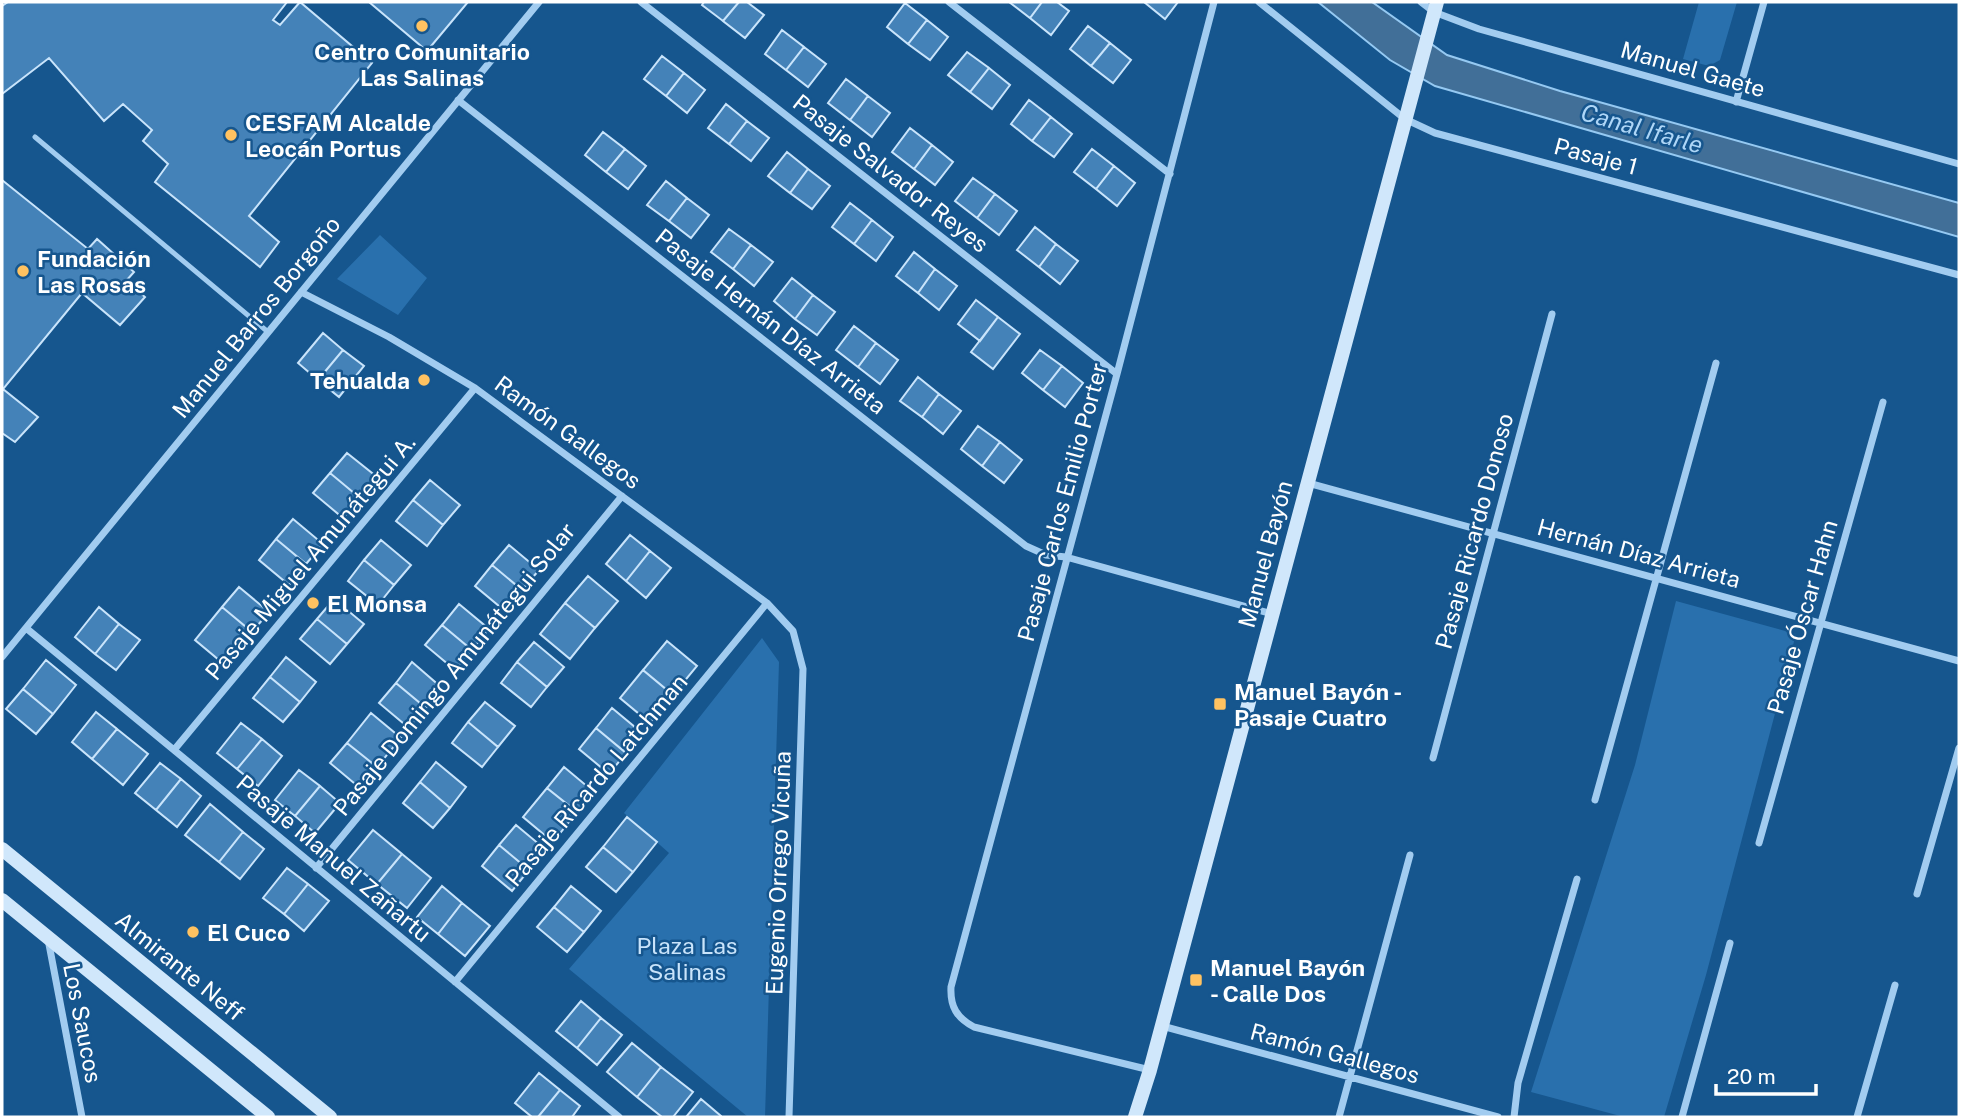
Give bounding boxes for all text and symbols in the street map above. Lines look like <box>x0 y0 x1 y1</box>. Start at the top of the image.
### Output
marker: Centro Comunitario Las Salinas <box>414 18 430 34</box>
street label: Manuel Gaete <box>1618 35 1768 103</box>
place label: Centro Comunitario Las Salinas <box>314 38 530 91</box>
street label: Pasaje Salvador Reyes <box>788 88 994 258</box>
water label: Canal Ifarle <box>1578 97 1706 159</box>
place label: CESFAM Alcalde Leocán Portus <box>245 109 431 162</box>
marker: CESFAM Alcalde Leocán Portus <box>223 127 239 143</box>
street label: Pasaje 1 <box>1551 132 1641 180</box>
street label: Manuel Barros Borgoño <box>166 211 346 423</box>
street label: Pasaje Hernán Díaz Arrieta <box>650 223 892 419</box>
place label: Fundación Las Rosas <box>37 245 151 298</box>
marker: Fundación Las Rosas <box>15 263 31 279</box>
street label: Pasaje Carlos Emilio Porter <box>1012 360 1112 644</box>
place label: Tehualda <box>310 367 410 394</box>
street label: Ramón Gallegos <box>490 370 646 494</box>
marker: Tehualda <box>416 372 432 388</box>
street label: Pasaje Ricardo Donoso <box>1430 410 1518 652</box>
street label: Pasaje Miguel Amunátegui A. <box>199 429 421 685</box>
street label: Manuel Bayón <box>1232 477 1298 631</box>
street label: Hernán Díaz Arrieta <box>1534 513 1744 593</box>
street label: Pasaje Domingo Amunátegui Solar <box>327 517 581 821</box>
street label: Pasaje Óscar Hahn <box>1761 517 1843 717</box>
place label: El Monsa <box>327 590 427 617</box>
marker: El Monsa <box>305 595 321 611</box>
street label: Pasaje Ricardo Latchman <box>499 669 693 891</box>
place label: Manuel Bayón - Pasaje Cuatro <box>1234 678 1402 731</box>
marker: Manuel Bayón - Pasaje Cuatro <box>1212 696 1228 712</box>
street label: Eugenio Orrego Vicuña <box>760 751 796 995</box>
street label: Pasaje Manuel Zañartu <box>231 769 437 947</box>
street label: Almirante Neff <box>110 906 250 1026</box>
place label: El Cuco <box>207 919 290 946</box>
marker: El Cuco <box>185 924 201 940</box>
park label: Plaza Las Salinas <box>637 932 737 985</box>
place label: Manuel Bayón - Calle Dos <box>1210 954 1365 1007</box>
street label: Los Saucos <box>58 961 108 1085</box>
marker: Manuel Bayón - Calle Dos <box>1188 972 1204 988</box>
street label: Ramón Gallegos <box>1248 1017 1422 1089</box>
scale bar <box>1716 1052 1816 1096</box>
text: 20 m <box>1727 1064 1776 1089</box>

